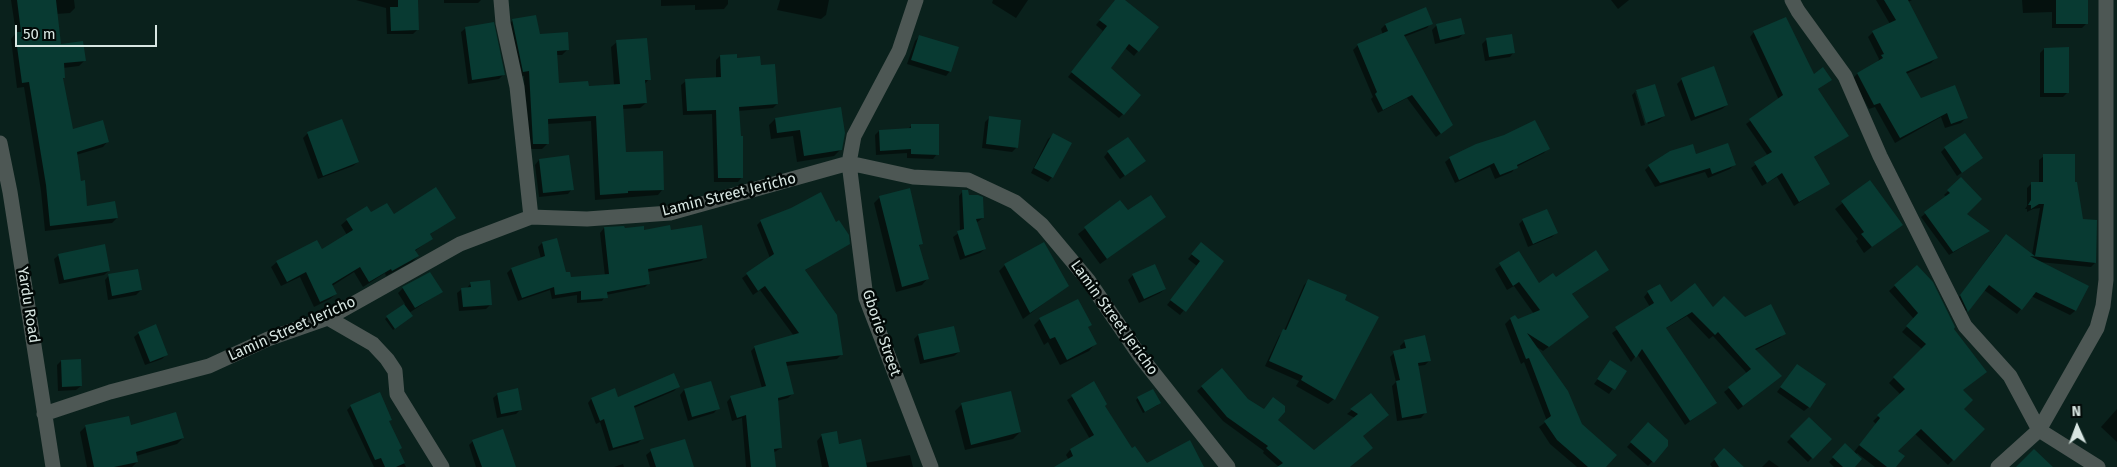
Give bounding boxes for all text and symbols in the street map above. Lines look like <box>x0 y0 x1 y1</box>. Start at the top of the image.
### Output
scale bar <box>18 15 160 47</box>
text: 50 m <box>23 25 56 43</box>
street label: Lamin Street Jericho <box>660 170 798 220</box>
street label: Lamin Street Jericho <box>1066 257 1162 379</box>
street label: Yardu Road <box>13 266 43 344</box>
street label: Gborie Street <box>858 288 904 378</box>
street label: Lamin Street Jericho <box>226 293 358 365</box>
north arrow <box>2052 402 2102 452</box>
text: N <box>2072 403 2081 420</box>

